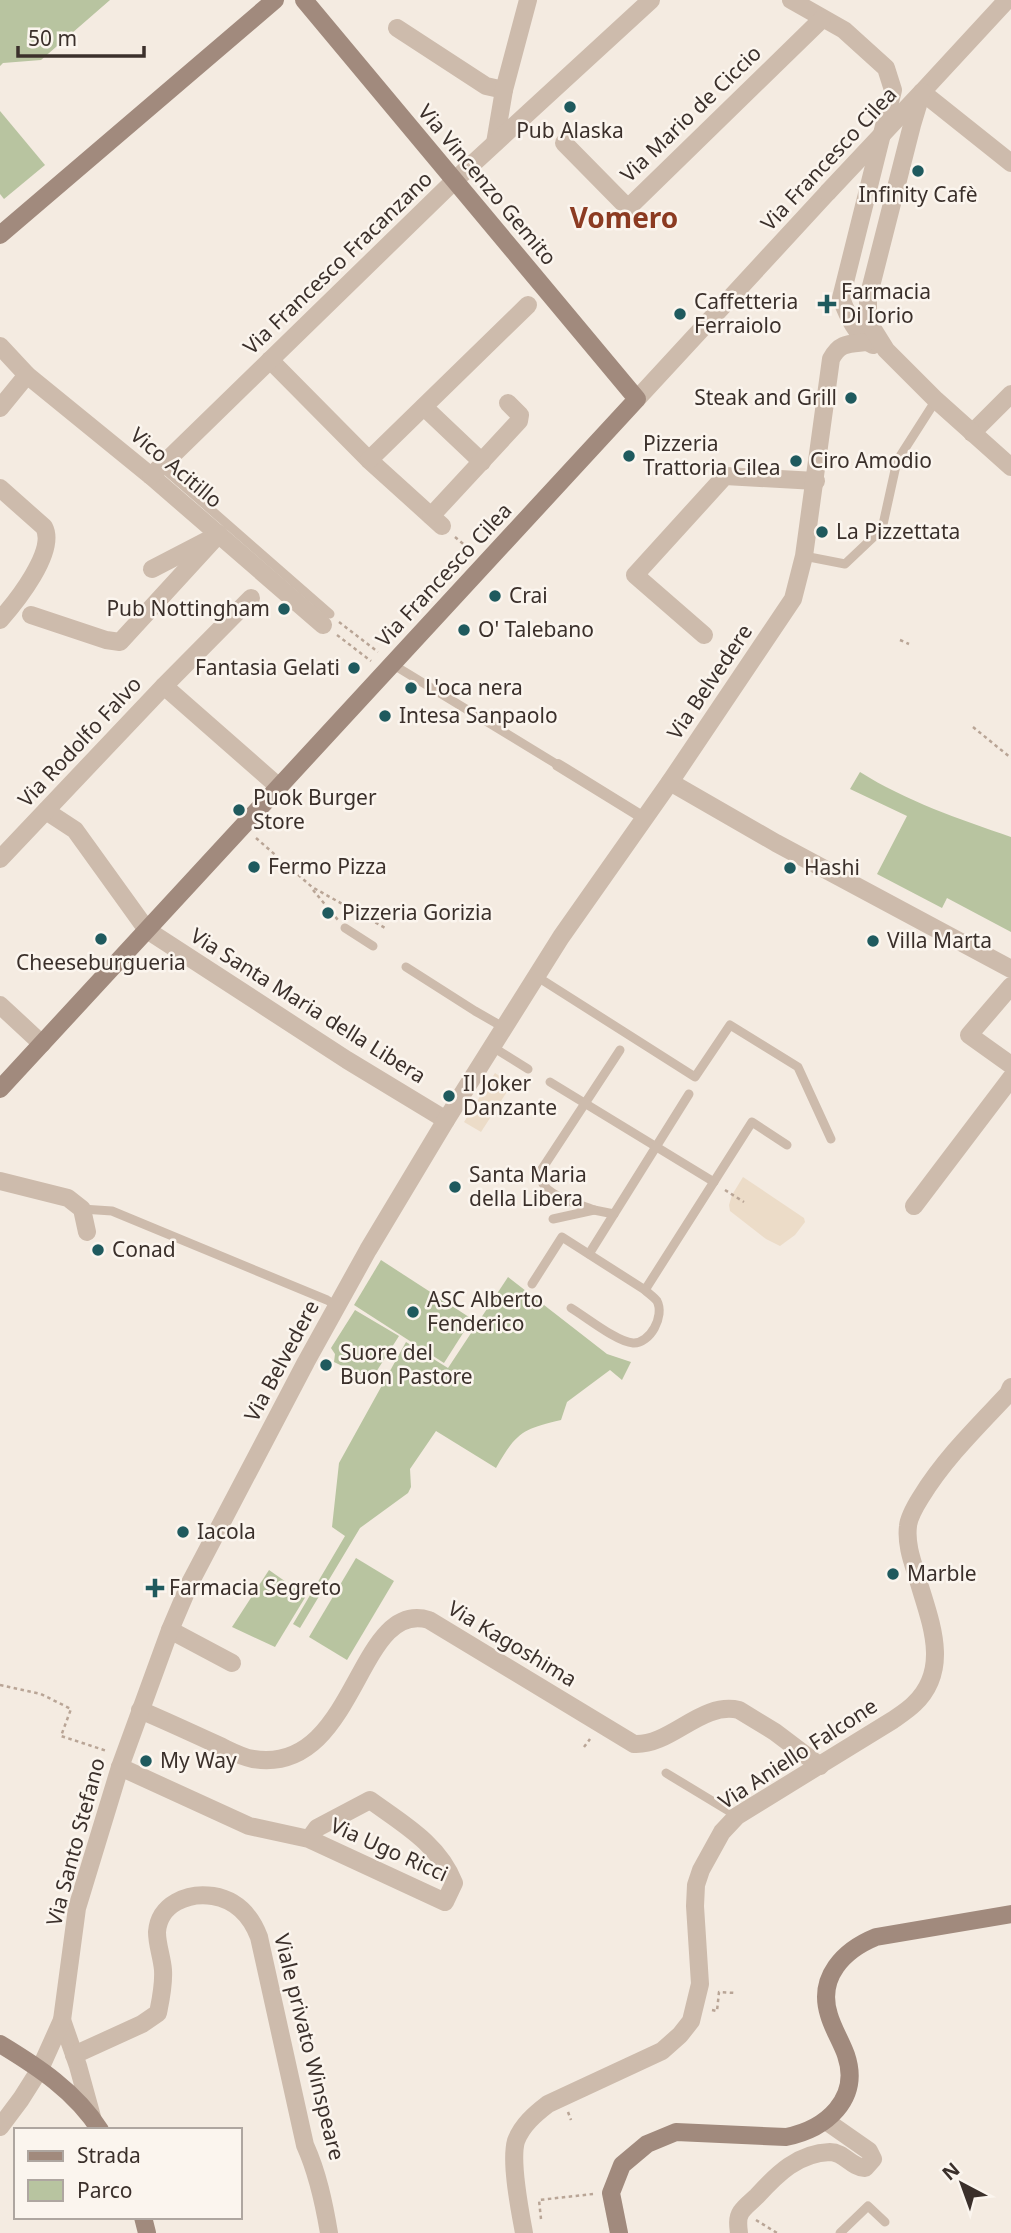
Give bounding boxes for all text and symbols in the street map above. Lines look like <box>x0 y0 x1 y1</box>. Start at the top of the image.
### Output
scale bar <box>18 14 144 58</box>
text: 50 m <box>28 24 77 52</box>
street label: Via Mario de Ciccio <box>614 39 767 188</box>
street label: Via Francesco Cilea <box>754 80 902 236</box>
street label: Via Vincenzo Gemito <box>412 98 563 271</box>
marker: Pub Alaska <box>562 99 578 115</box>
place label: Pub Alaska <box>516 116 624 144</box>
marker: Infinity Cafè <box>910 163 926 179</box>
street label: Via Francesco Fracanzano <box>237 165 438 360</box>
place label: Infinity Cafè <box>858 180 978 208</box>
district label: Vomero <box>570 198 678 236</box>
place label: Farmacia Di Iorio <box>841 277 931 329</box>
place label: Caffetteria Ferraiolo <box>694 287 798 339</box>
marker: Farmacia Di Iorio <box>819 296 835 312</box>
marker: Caffetteria Ferraiolo <box>672 306 688 322</box>
place label: Steak and Grill <box>694 383 837 411</box>
marker: Steak and Grill <box>843 390 859 406</box>
street label: Vico Acitillo <box>125 421 228 514</box>
place label: Pizzeria Trattoria Cilea <box>643 429 781 481</box>
place label: Ciro Amodio <box>810 446 932 474</box>
marker: Pizzeria Trattoria Cilea <box>621 448 637 464</box>
marker: Ciro Amodio <box>788 453 804 469</box>
street label: Via Francesco Cilea <box>369 496 517 652</box>
place label: La Pizzettata <box>836 517 960 545</box>
marker: La Pizzettata <box>814 524 830 540</box>
place label: Crai <box>509 581 548 609</box>
marker: Crai <box>487 588 503 604</box>
place label: Pub Nottingham <box>106 594 270 622</box>
marker: Pub Nottingham <box>276 601 292 617</box>
place label: O' Talebano <box>478 615 594 643</box>
street label: Via Belvedere <box>660 618 758 745</box>
marker: O' Talebano <box>456 622 472 638</box>
place label: Fantasia Gelati <box>195 653 340 681</box>
marker: Fantasia Gelati <box>346 660 362 676</box>
street label: Via Rodolfo Falvo <box>11 670 147 813</box>
place label: L'oca nera <box>425 673 523 701</box>
marker: L'oca nera <box>403 680 419 696</box>
place label: Intesa Sanpaolo <box>399 701 558 729</box>
marker: Intesa Sanpaolo <box>377 708 393 724</box>
place label: Puok Burger Store <box>253 783 377 835</box>
marker: Puok Burger Store <box>231 802 247 818</box>
place label: Fermo Pizza <box>268 852 387 880</box>
place label: Hashi <box>804 853 860 881</box>
marker: Fermo Pizza <box>246 859 262 875</box>
marker: Hashi <box>782 860 798 876</box>
place label: Pizzeria Gorizia <box>342 898 492 926</box>
marker: Pizzeria Gorizia <box>320 905 336 921</box>
street label: Via Santa Maria della Libera <box>186 921 432 1089</box>
place label: Villa Marta <box>887 926 992 954</box>
marker: Cheeseburgueria <box>93 931 109 947</box>
marker: Villa Marta <box>865 933 881 949</box>
place label: Cheeseburgueria <box>16 948 186 976</box>
place label: Il Joker Danzante <box>463 1069 557 1121</box>
marker: Il Joker Danzante <box>441 1088 457 1104</box>
place label: Santa Maria della Libera <box>469 1160 587 1212</box>
marker: Santa Maria della Libera <box>447 1179 463 1195</box>
place label: Conad <box>112 1235 176 1263</box>
marker: Conad <box>90 1242 106 1258</box>
place label: ASC Alberto Fenderico <box>427 1285 543 1337</box>
street label: Via Belvedere <box>237 1295 325 1426</box>
marker: ASC Alberto Fenderico <box>405 1304 421 1320</box>
place label: Suore del Buon Pastore <box>340 1338 473 1390</box>
marker: Suore del Buon Pastore <box>318 1357 334 1373</box>
place label: Iacola <box>197 1517 256 1545</box>
marker: Iacola <box>175 1524 191 1540</box>
place label: Marble <box>907 1559 977 1587</box>
marker: Marble <box>885 1566 901 1582</box>
place label: Farmacia Segreto <box>169 1573 341 1601</box>
marker: Farmacia Segreto <box>147 1580 163 1596</box>
street label: Via Kagoshima <box>443 1594 582 1693</box>
street label: Via Aniello Falcone <box>713 1691 882 1815</box>
place label: My Way <box>160 1746 237 1774</box>
marker: My Way <box>138 1753 154 1769</box>
street label: Via Santo Stefano <box>39 1755 111 1929</box>
street label: Via Ugo Ricci <box>326 1811 453 1887</box>
street label: Viale privato Winspeare <box>268 1931 352 2163</box>
legend <box>14 2128 242 2219</box>
text: Strada <box>77 2141 141 2169</box>
north arrow <box>927 2149 997 2219</box>
text: N <box>936 2156 965 2186</box>
text: Parco <box>77 2176 133 2204</box>

